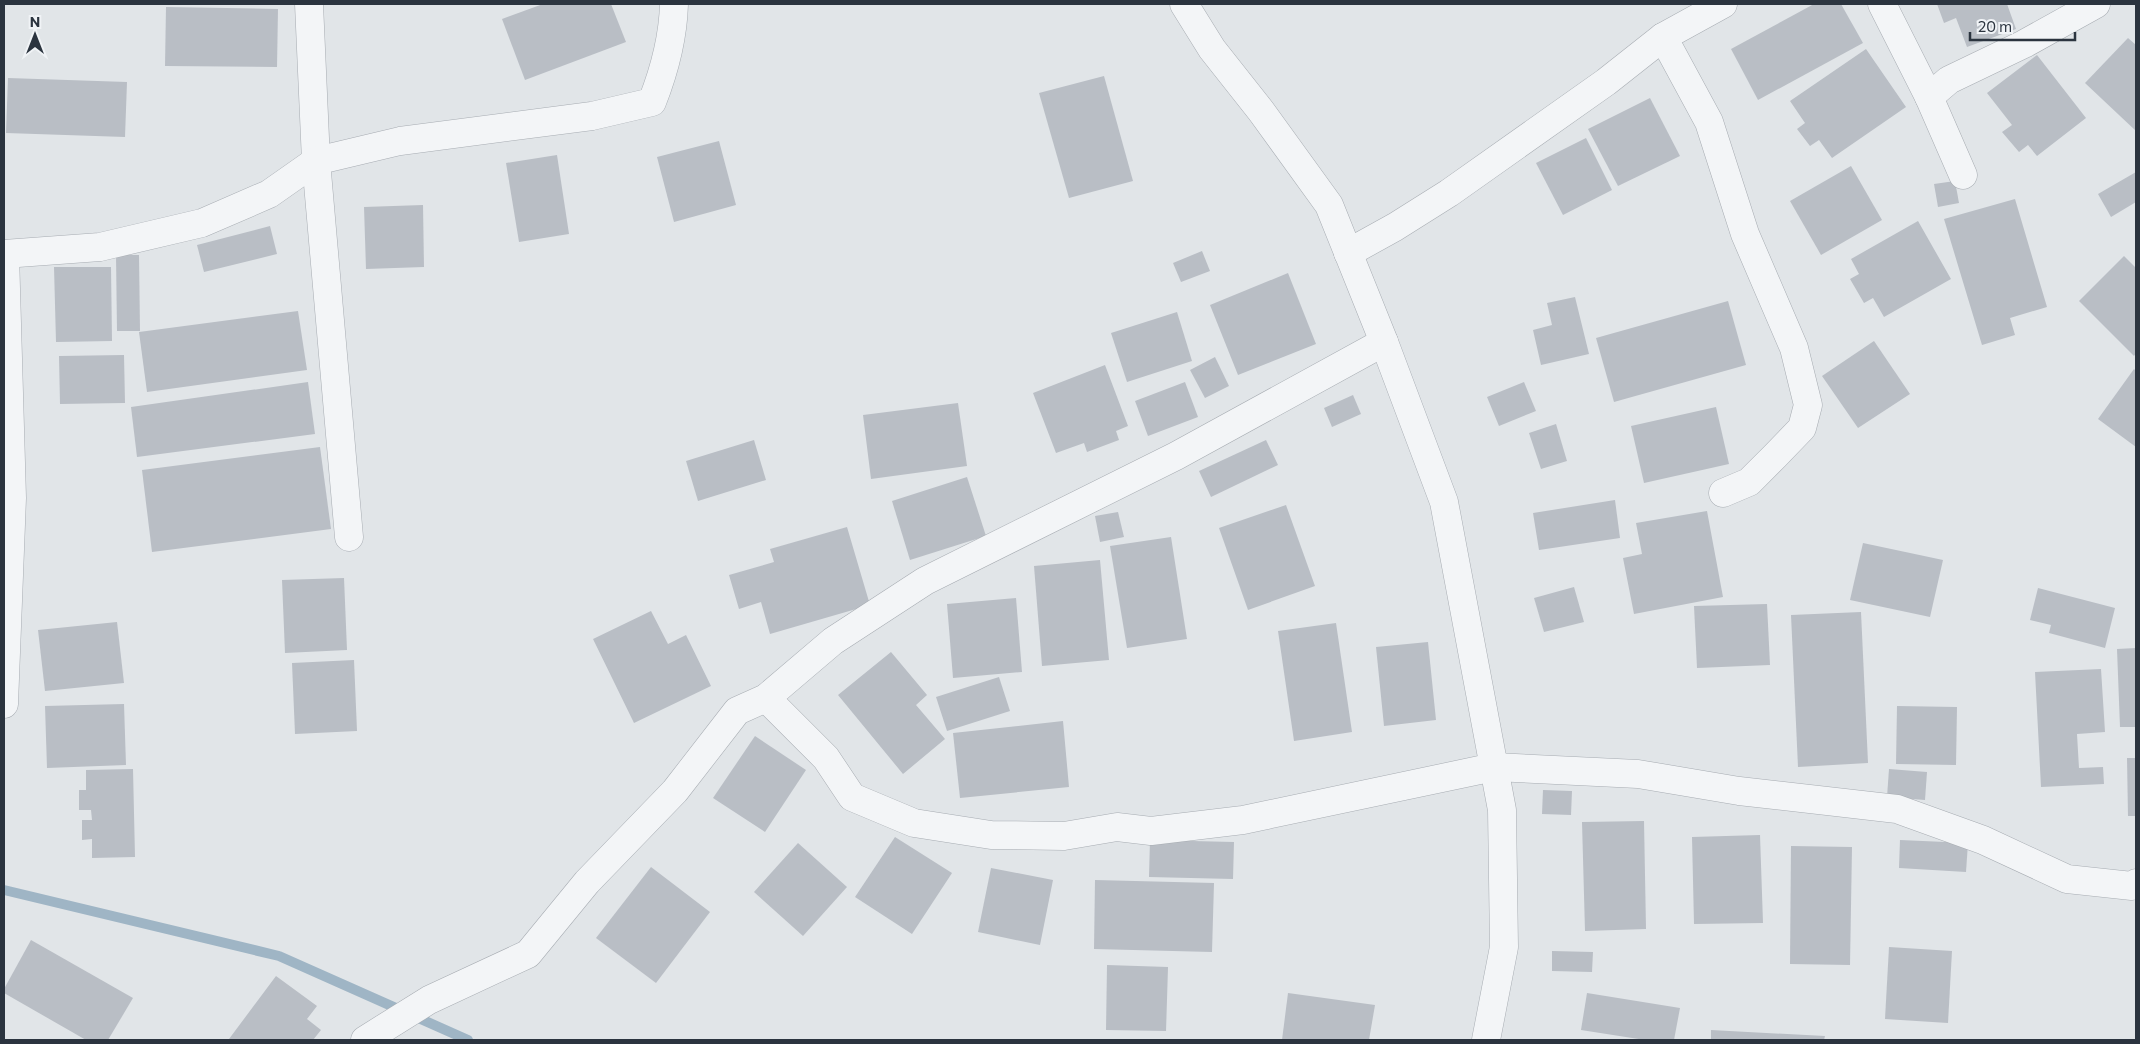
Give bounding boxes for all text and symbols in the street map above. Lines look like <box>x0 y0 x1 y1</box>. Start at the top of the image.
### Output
north arrow <box>10 10 60 60</box>
scale bar <box>1970 10 2075 42</box>
text: N <box>30 13 40 30</box>
text: 20 m <box>1978 17 2012 35</box>

